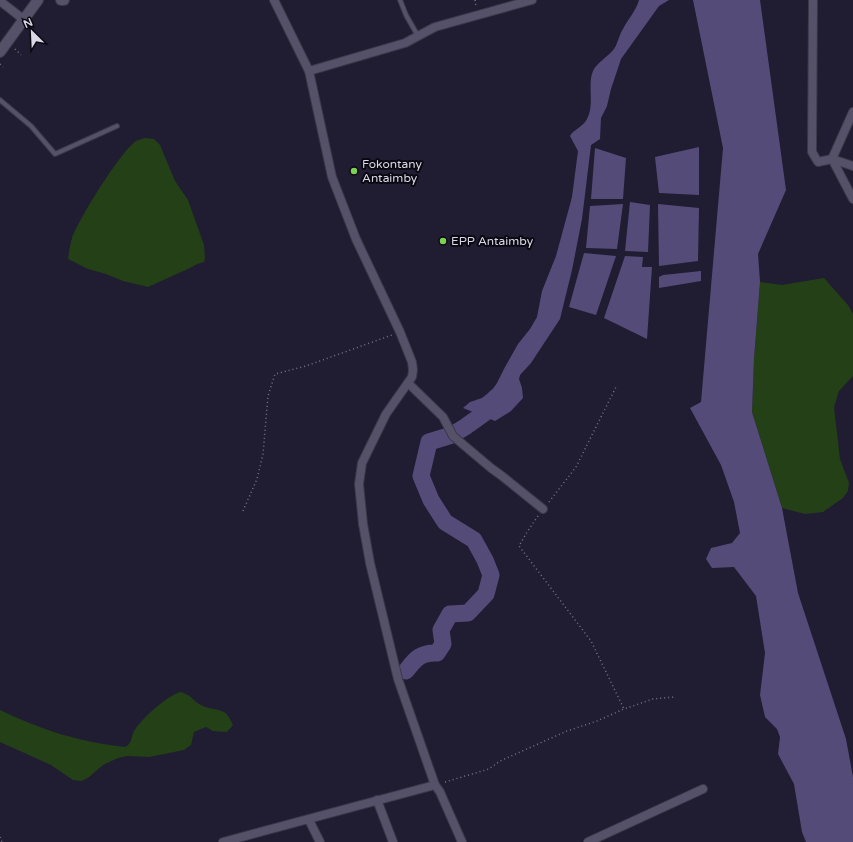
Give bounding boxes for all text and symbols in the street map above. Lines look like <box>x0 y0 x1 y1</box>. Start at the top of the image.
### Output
north arrow <box>12 12 52 52</box>
text: N <box>21 16 35 31</box>
place label: Fokontany Antaimby <box>362 157 423 185</box>
marker: Fokontany Antaimby <box>349 166 359 176</box>
place label: EPP Antaimby <box>451 234 534 248</box>
marker: EPP Antaimby <box>438 236 448 246</box>

